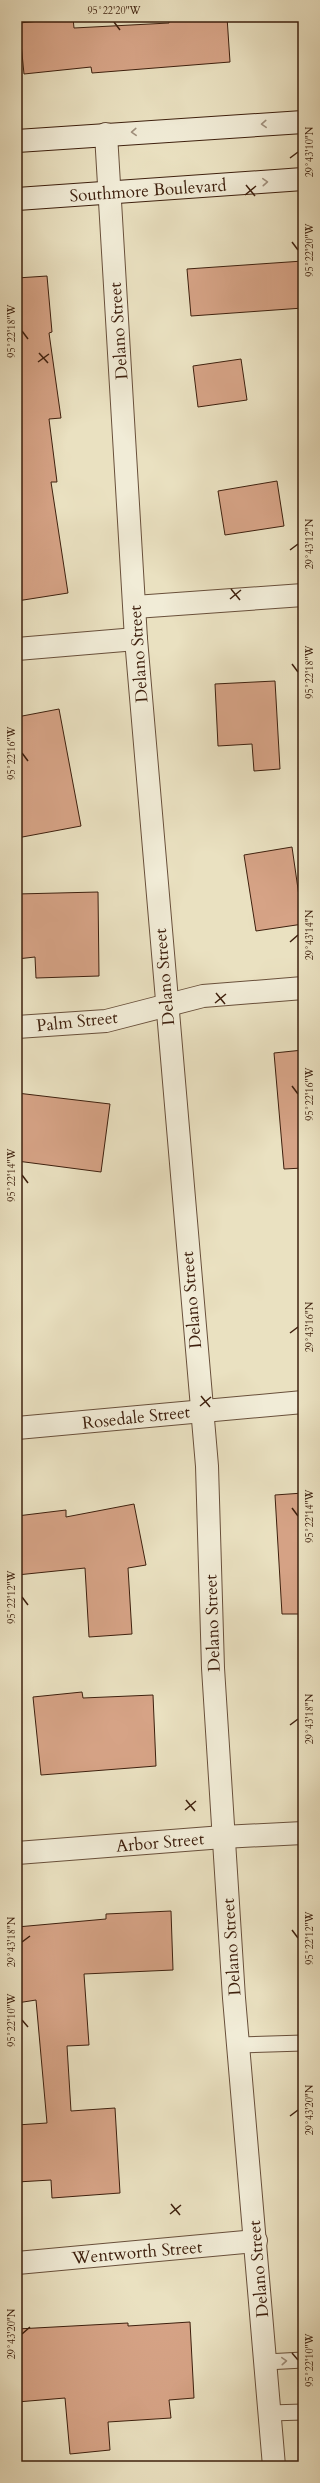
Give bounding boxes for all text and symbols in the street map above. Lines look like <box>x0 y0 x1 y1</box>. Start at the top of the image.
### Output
text: 95°22'20"W <box>87 4 142 18</box>
one-way arrow <box>261 120 267 129</box>
text: 29°43'10"N <box>303 126 317 177</box>
one-way arrow <box>131 128 137 137</box>
street label: Southmore Boulevard <box>69 174 227 207</box>
one-way arrow <box>262 177 268 186</box>
text: 95°22'20"W <box>303 222 317 277</box>
street label: Delano Street <box>104 281 133 380</box>
text: 95°22'18"W <box>5 303 19 358</box>
text: 29°43'12"N <box>303 518 317 569</box>
street label: Delano Street <box>124 604 153 703</box>
text: 95°22'18"W <box>303 644 317 699</box>
text: 95°22'16"W <box>5 725 19 780</box>
text: 29°43'14"N <box>303 909 317 960</box>
street label: Delano Street <box>149 927 180 1027</box>
street label: Palm Street <box>35 1006 119 1037</box>
text: 95°22'16"W <box>303 1066 317 1121</box>
text: 95°22'14"W <box>5 1147 19 1202</box>
street label: Delano Street <box>176 1250 207 1350</box>
text: 29°43'16"N <box>303 1301 317 1352</box>
street label: Rosedale Street <box>81 1400 192 1435</box>
text: 95°22'14"W <box>303 1488 317 1543</box>
text: 95°22'12"W <box>5 1569 19 1624</box>
street label: Delano Street <box>199 1573 226 1672</box>
text: 29°43'18"N <box>303 1693 317 1744</box>
street label: Arbor Street <box>115 1827 206 1858</box>
street label: Delano Street <box>217 1897 246 1996</box>
text: 95°22'12"W <box>303 1910 317 1965</box>
text: 29°43'18"N <box>5 1916 19 1967</box>
text: 95°22'10"W <box>5 1992 19 2047</box>
text: 29°43'20"N <box>303 2084 317 2135</box>
street label: Delano Street <box>243 2219 274 2319</box>
street label: Wentworth Street <box>70 2235 204 2270</box>
text: 29°43'20"N <box>5 2308 19 2359</box>
text: 95°22'10"W <box>303 2332 317 2387</box>
one-way arrow <box>281 2356 288 2365</box>

